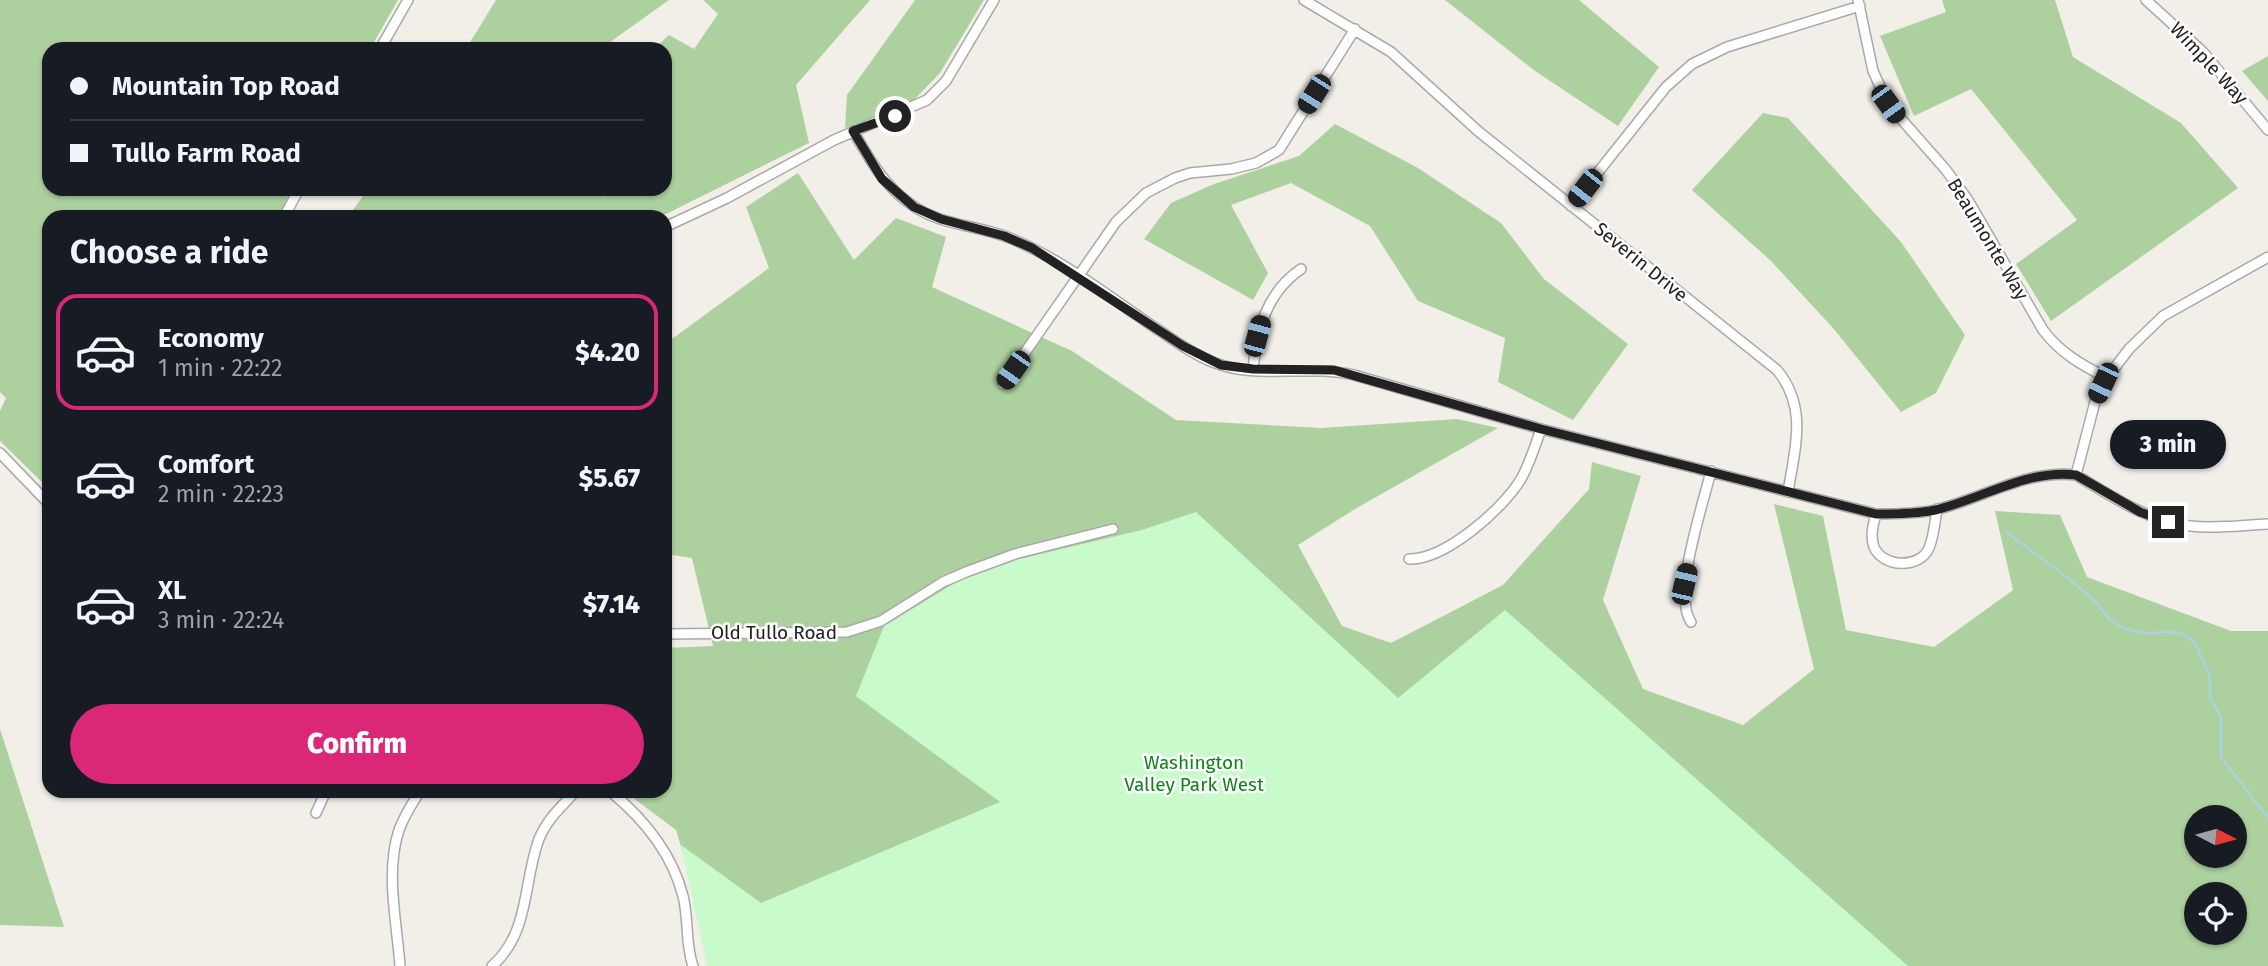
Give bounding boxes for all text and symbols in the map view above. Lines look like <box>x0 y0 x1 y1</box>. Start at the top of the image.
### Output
street label: Wimple Way <box>2165 17 2253 109</box>
text: Mountain Top Road <box>112 71 340 102</box>
car <box>1294 71 1335 117</box>
car <box>1868 81 1909 127</box>
route start <box>879 100 911 132</box>
text: Tullo Farm Road <box>112 138 301 169</box>
car <box>1564 165 1607 211</box>
street label: Beaumonte Way <box>1943 174 2034 305</box>
street label: Severin Drive <box>1590 217 1692 307</box>
text: Choose a ride <box>70 233 268 271</box>
car <box>1242 313 1273 359</box>
icon: car <box>74 321 137 384</box>
text: Economy <box>158 323 264 354</box>
text: $4.20 <box>575 337 640 368</box>
car <box>993 347 1034 393</box>
text: 1 min · 22:22 <box>158 354 283 382</box>
car <box>2085 360 2122 406</box>
callout: 3 min <box>2110 420 2226 470</box>
text: 3 min <box>2140 430 2196 458</box>
icon: car <box>74 447 137 510</box>
text: Comfort <box>158 449 254 480</box>
text: $5.67 <box>579 463 640 494</box>
text: 2 min · 22:23 <box>158 480 284 508</box>
route end <box>2152 506 2184 538</box>
car <box>1670 561 1699 607</box>
icon: car <box>74 573 137 636</box>
text: XL <box>158 575 186 606</box>
text: $7.14 <box>583 589 640 620</box>
text: 3 min · 22:24 <box>158 606 284 634</box>
street label: Old Tullo Road <box>711 621 837 644</box>
button: Confirm <box>70 704 644 784</box>
park label: Washington Valley Park West <box>1124 751 1264 796</box>
north arrow <box>2184 805 2247 868</box>
map controls <box>2184 805 2247 945</box>
button: locate <box>2184 882 2247 945</box>

